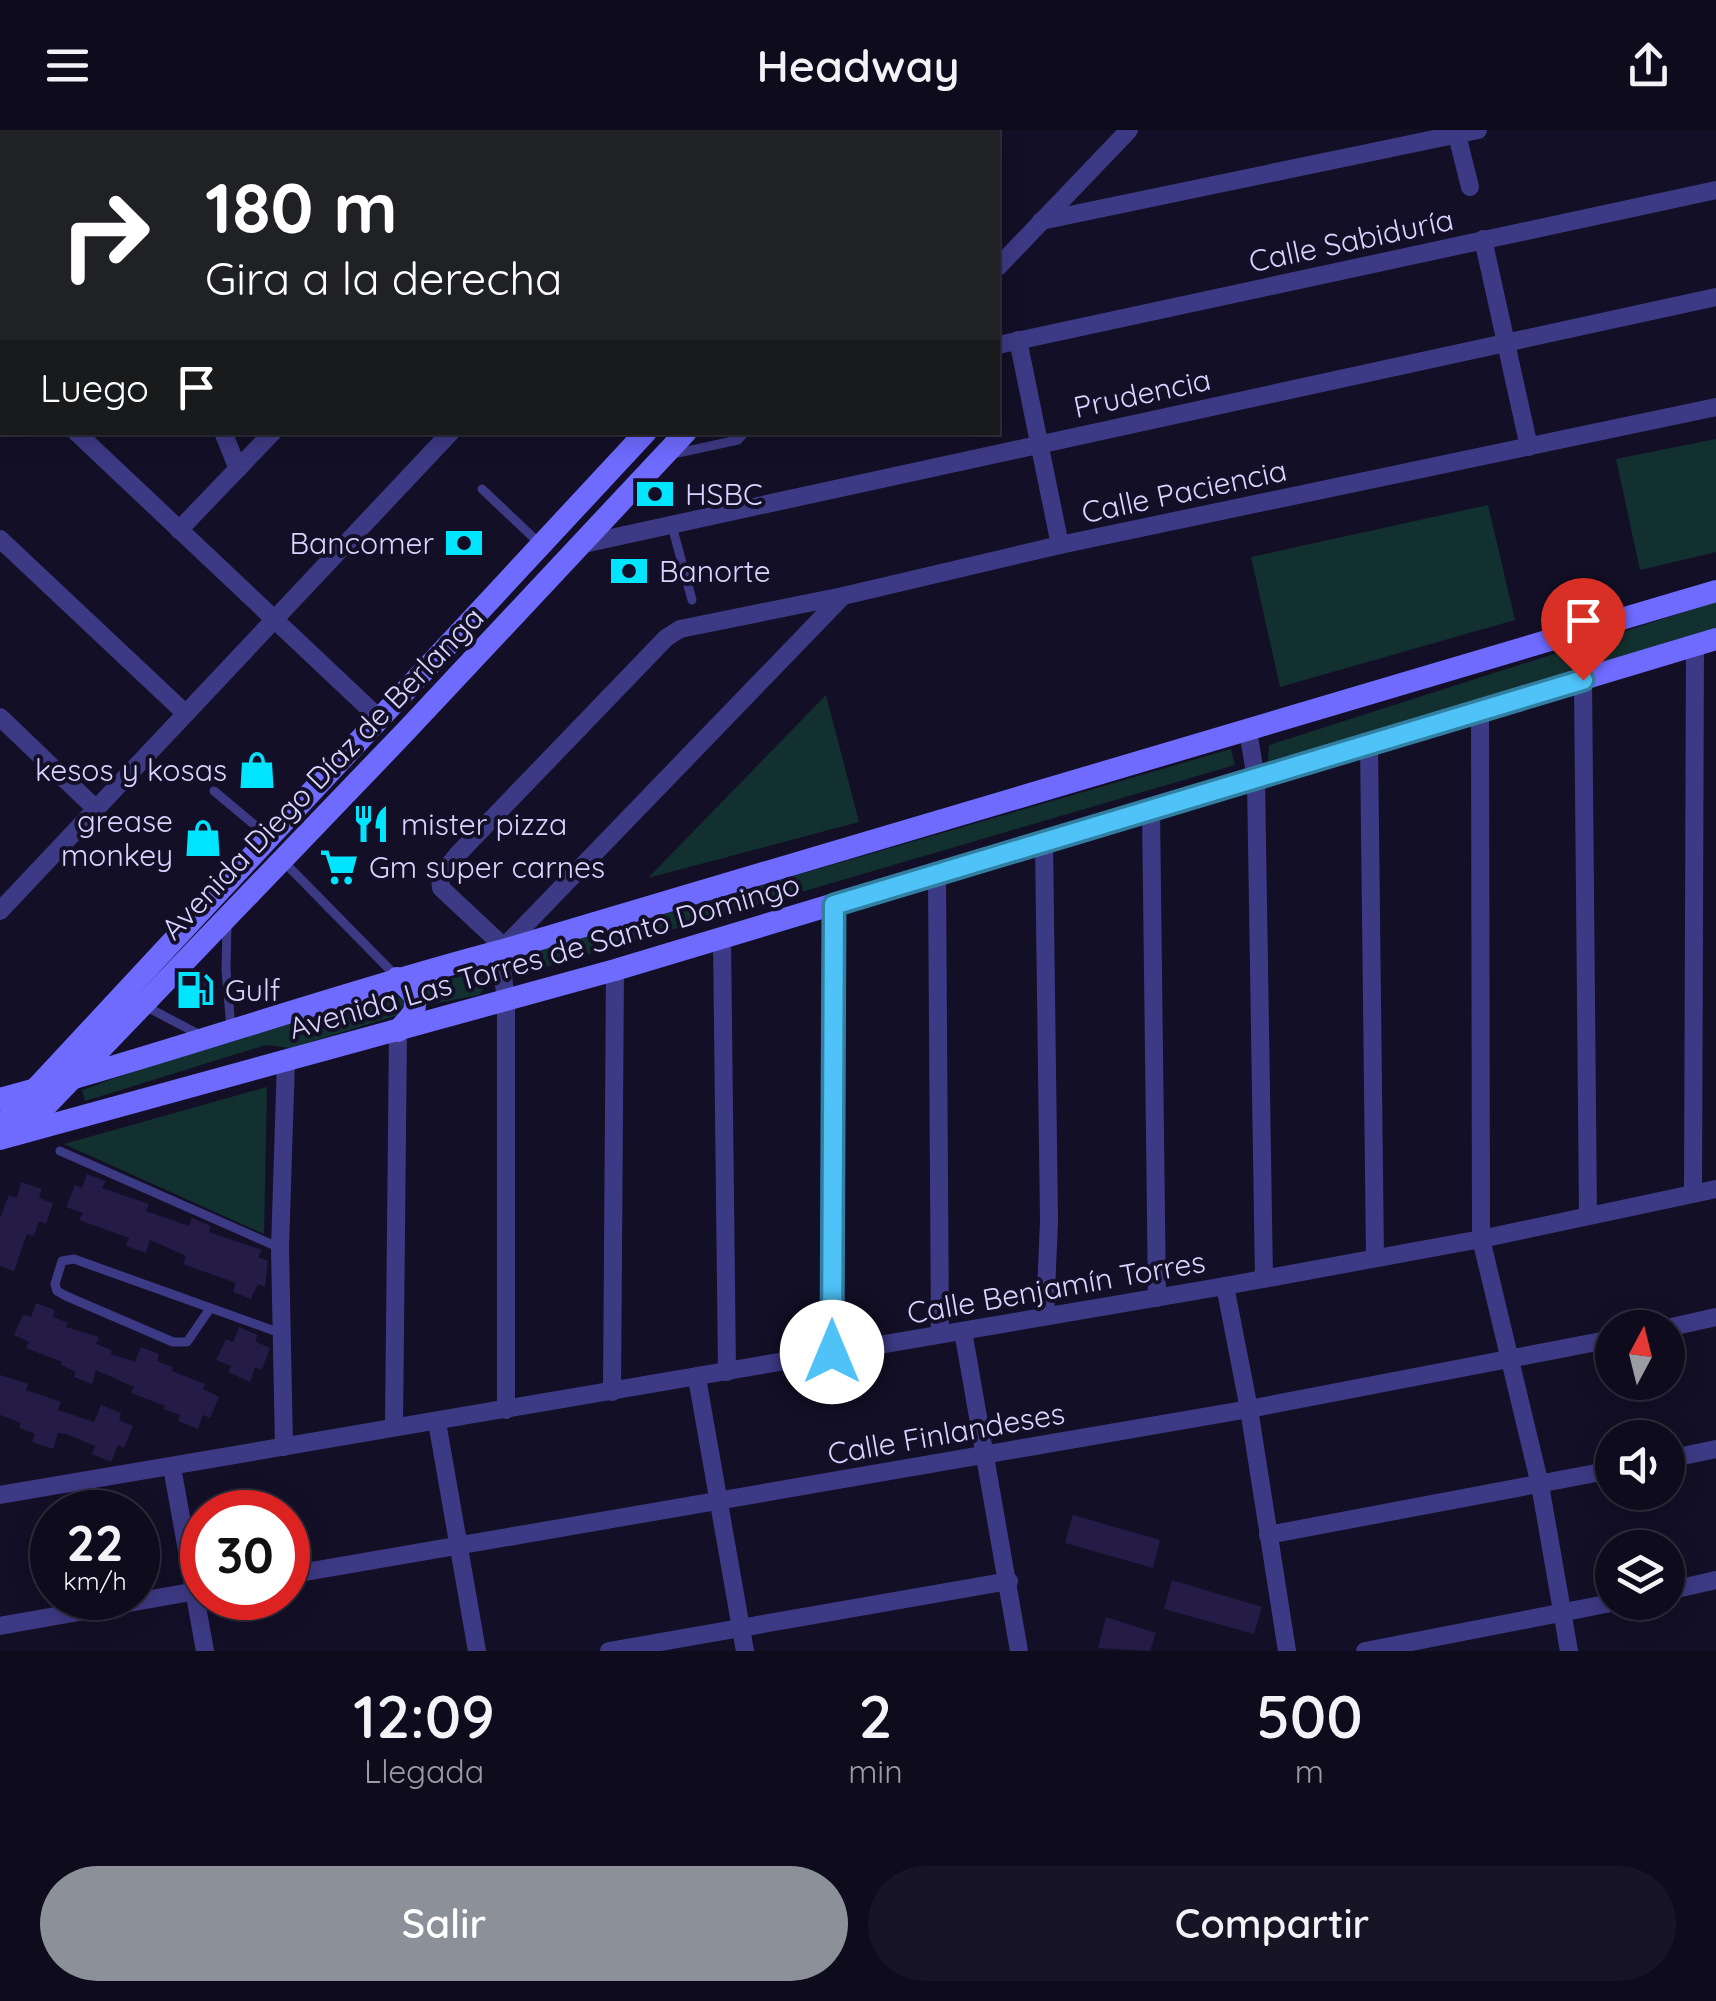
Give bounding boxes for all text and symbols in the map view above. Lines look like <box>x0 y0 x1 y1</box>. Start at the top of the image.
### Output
text: Headway <box>756 37 960 93</box>
icon: menu <box>40 38 95 93</box>
icon: share <box>1621 38 1676 93</box>
text: 180 m <box>205 163 398 251</box>
icon: right <box>40 170 170 300</box>
street label: Calle Sabiduría <box>1245 200 1457 280</box>
text: Gira a la derecha <box>205 250 562 306</box>
icon: arrive <box>169 360 224 415</box>
street label: Prudencia <box>1070 360 1214 426</box>
text: Luego <box>40 364 149 412</box>
street label: Calle Paciencia <box>1078 451 1290 531</box>
bank icon: HSBC <box>634 473 676 515</box>
place label: HSBC <box>685 475 763 513</box>
bank icon: Bancomer <box>443 522 485 564</box>
place label: Bancomer <box>289 524 434 562</box>
bank icon: Banorte <box>608 550 650 592</box>
place label: Banorte <box>659 552 771 590</box>
pin <box>1541 578 1626 681</box>
icon: arrive <box>1556 593 1611 648</box>
street label: Avenida Diego Díaz de Berlanga <box>153 599 491 947</box>
shop icon: kesos y kosas <box>236 749 278 791</box>
place label: kesos y kosas <box>35 751 227 789</box>
place label: grease monkey <box>61 802 173 874</box>
restaurant icon: mister pizza <box>350 803 392 845</box>
place label: mister pizza <box>401 805 567 843</box>
shop icon: grease monkey <box>182 817 224 859</box>
supermarket icon: Gm super carnes <box>318 846 360 888</box>
place label: Gm super carnes <box>369 848 605 886</box>
street label: Avenida Las Torres de Santo Domingo <box>284 865 804 1047</box>
fuel station icon: Gulf <box>174 969 216 1011</box>
place label: Gulf <box>225 971 281 1009</box>
street label: Calle Benjamín Torres <box>904 1242 1208 1332</box>
position arrow <box>780 1300 884 1404</box>
north arrow <box>1595 1310 1685 1400</box>
map controls <box>1595 1310 1685 1620</box>
street label: Calle Finlandeses <box>825 1393 1067 1473</box>
button: sound <box>1595 1420 1685 1510</box>
speed limit sign: 30 <box>180 1490 310 1620</box>
text: 22 <box>67 1511 123 1574</box>
button: layers <box>1595 1530 1685 1620</box>
text: km/h <box>63 1565 127 1596</box>
text: 12:09 <box>353 1678 495 1753</box>
text: 2 <box>859 1678 892 1753</box>
text: 500 <box>1256 1678 1363 1753</box>
text: Llegada <box>364 1751 484 1791</box>
text: min <box>848 1751 903 1791</box>
text: m <box>1295 1751 1324 1791</box>
button: Salir <box>40 1866 848 1981</box>
button: Compartir <box>868 1866 1676 1981</box>

